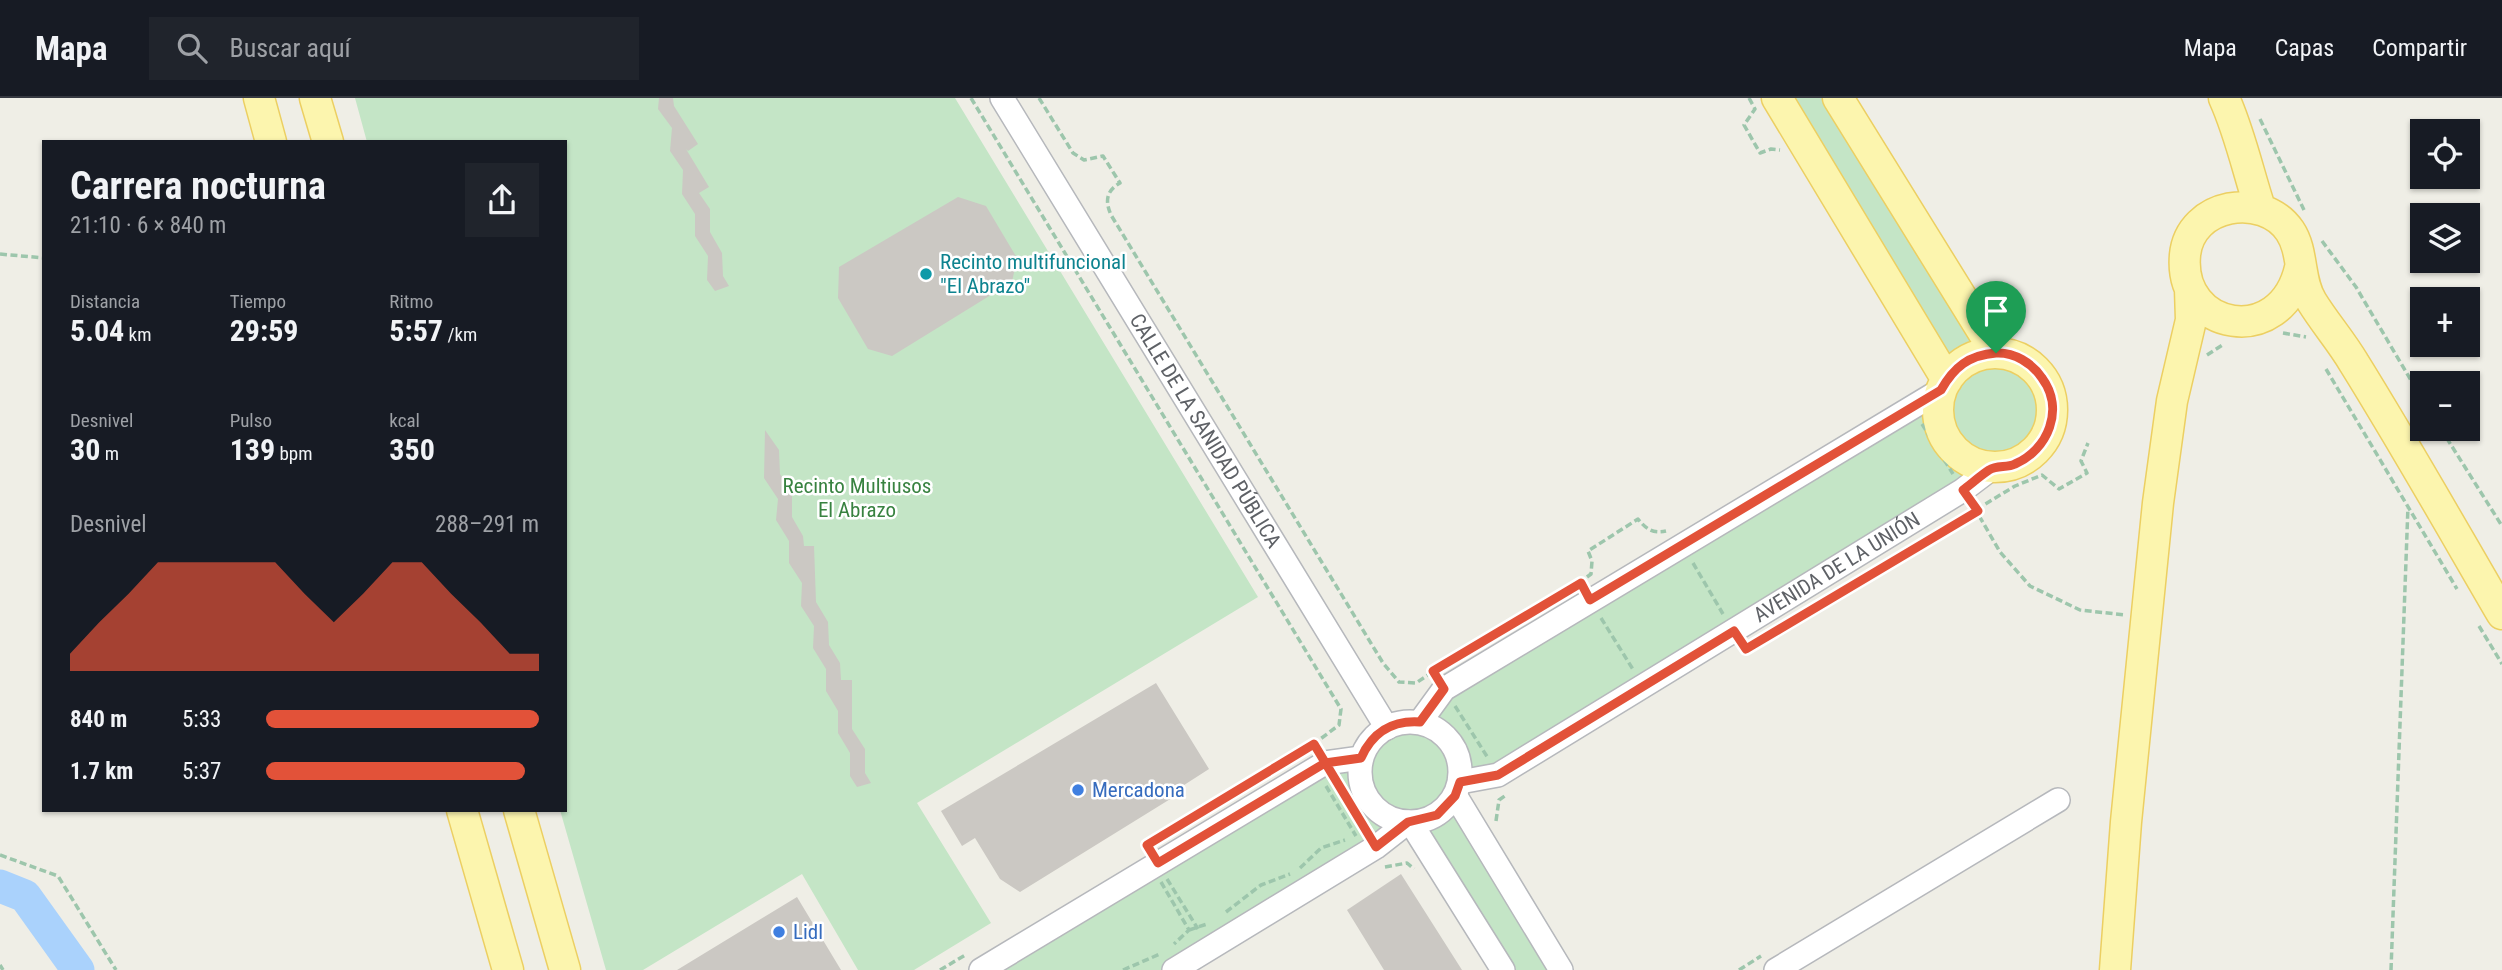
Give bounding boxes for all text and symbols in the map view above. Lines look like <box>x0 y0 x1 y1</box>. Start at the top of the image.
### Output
search box <box>149 17 639 80</box>
text: Mapa <box>35 29 107 68</box>
icon: search <box>173 29 211 67</box>
text: Buscar aquí <box>229 33 351 63</box>
text: Mapa <box>2184 34 2237 62</box>
text: Capas <box>2275 34 2334 62</box>
text: Compartir <box>2372 34 2467 62</box>
map controls <box>2410 119 2480 441</box>
button: locate <box>2410 119 2480 189</box>
button: share <box>465 163 539 237</box>
text: Carrera nocturna <box>70 164 326 208</box>
button: layers <box>2410 203 2480 273</box>
text: 21:10 · 6 × 840 m <box>70 212 226 239</box>
place label: Recinto multifuncional "El Abrazo" <box>940 250 1126 298</box>
marker: Recinto multifuncional "El Abrazo" <box>918 266 934 282</box>
pin <box>1966 281 2026 353</box>
button: + <box>2410 287 2480 357</box>
text: Distancia <box>70 290 140 313</box>
text: Tiempo <box>230 290 286 313</box>
text: Ritmo <box>389 290 433 313</box>
icon: arrive <box>1977 292 2015 330</box>
street label: CALLE DE LA SANIDAD PÚBLICA <box>1125 309 1286 552</box>
text: 5.04 <box>70 313 124 348</box>
text: 29:59 <box>230 313 299 348</box>
text: 5:57 <box>389 313 443 348</box>
text: km <box>124 323 151 346</box>
text: /km <box>443 323 477 346</box>
button: − <box>2410 371 2480 441</box>
text: Desnivel <box>70 409 133 432</box>
text: Pulso <box>230 409 272 432</box>
text: kcal <box>389 409 420 432</box>
text: 30 <box>70 432 100 467</box>
text: 139 <box>230 432 275 467</box>
text: 350 <box>389 432 435 467</box>
text: m <box>100 442 119 465</box>
text: bpm <box>275 442 313 465</box>
park label: Recinto Multiusos El Abrazo <box>783 474 931 522</box>
street label: AVENIDA DE LA UNIÓN <box>1749 507 1924 627</box>
text: Desnivel <box>70 511 147 538</box>
text: 288–291 m <box>435 511 539 538</box>
text: 840 m <box>70 706 127 733</box>
text: 5:33 <box>182 706 221 733</box>
text: 1.7 km <box>70 758 133 785</box>
text: 5:37 <box>182 758 221 785</box>
place label: Mercadona <box>1092 778 1185 802</box>
marker: Mercadona <box>1070 782 1086 798</box>
place label: Lidl <box>793 920 823 944</box>
marker: Lidl <box>771 924 787 940</box>

